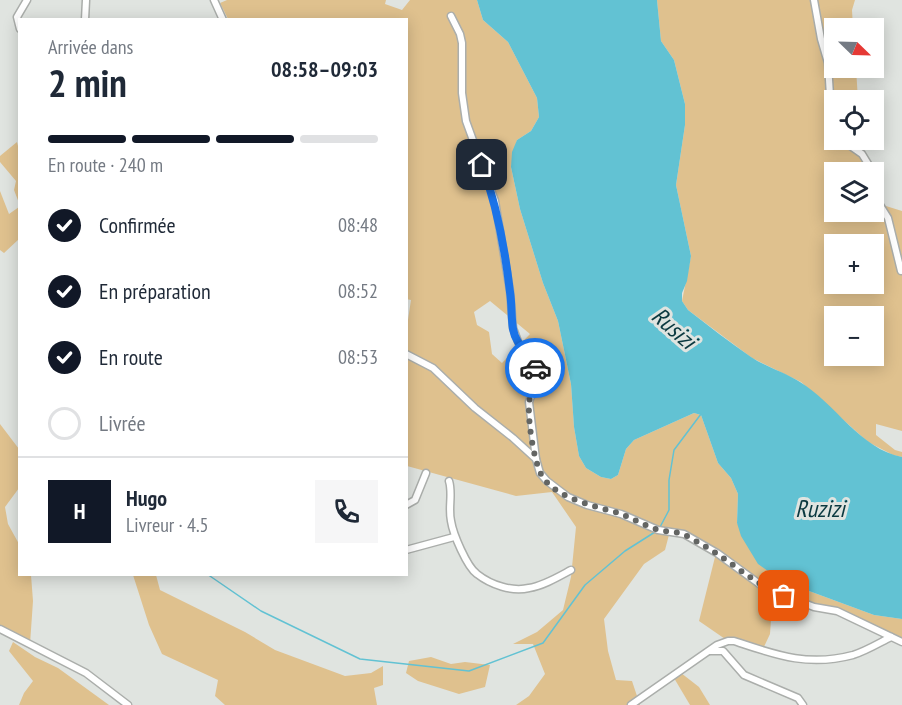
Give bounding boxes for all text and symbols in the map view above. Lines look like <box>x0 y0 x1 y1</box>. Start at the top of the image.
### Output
north arrow <box>824 18 884 78</box>
map controls <box>824 18 884 366</box>
text: Arrivée dans <box>48 34 133 60</box>
text: 08:58–09:03 <box>271 55 378 83</box>
text: 2 min <box>48 57 127 108</box>
button: locate <box>824 90 884 150</box>
pin <box>456 139 507 190</box>
icon: home <box>465 148 498 181</box>
text: En route · 240 m <box>48 152 163 178</box>
button: layers <box>824 162 884 222</box>
icon: check <box>48 209 81 242</box>
text: Confirmée <box>99 211 176 239</box>
text: 08:48 <box>338 212 378 238</box>
button: + <box>824 234 884 294</box>
icon: check <box>48 275 81 308</box>
text: En préparation <box>99 277 211 305</box>
text: 08:52 <box>338 278 378 304</box>
water label: Rusizi <box>645 300 705 358</box>
button: − <box>824 306 884 366</box>
courier <box>505 338 565 398</box>
icon: check <box>48 341 81 374</box>
text: En route <box>99 343 163 371</box>
text: 08:53 <box>338 344 378 370</box>
icon: car <box>519 352 552 385</box>
text: Livrée <box>99 409 145 437</box>
button: phone <box>315 480 378 543</box>
text: Hugo <box>126 484 167 512</box>
water label: Ruzizi <box>795 493 848 524</box>
text: H <box>74 497 85 525</box>
text: Livreur · 4.5 <box>126 512 209 538</box>
pin <box>758 570 809 621</box>
icon: bag <box>767 579 800 612</box>

